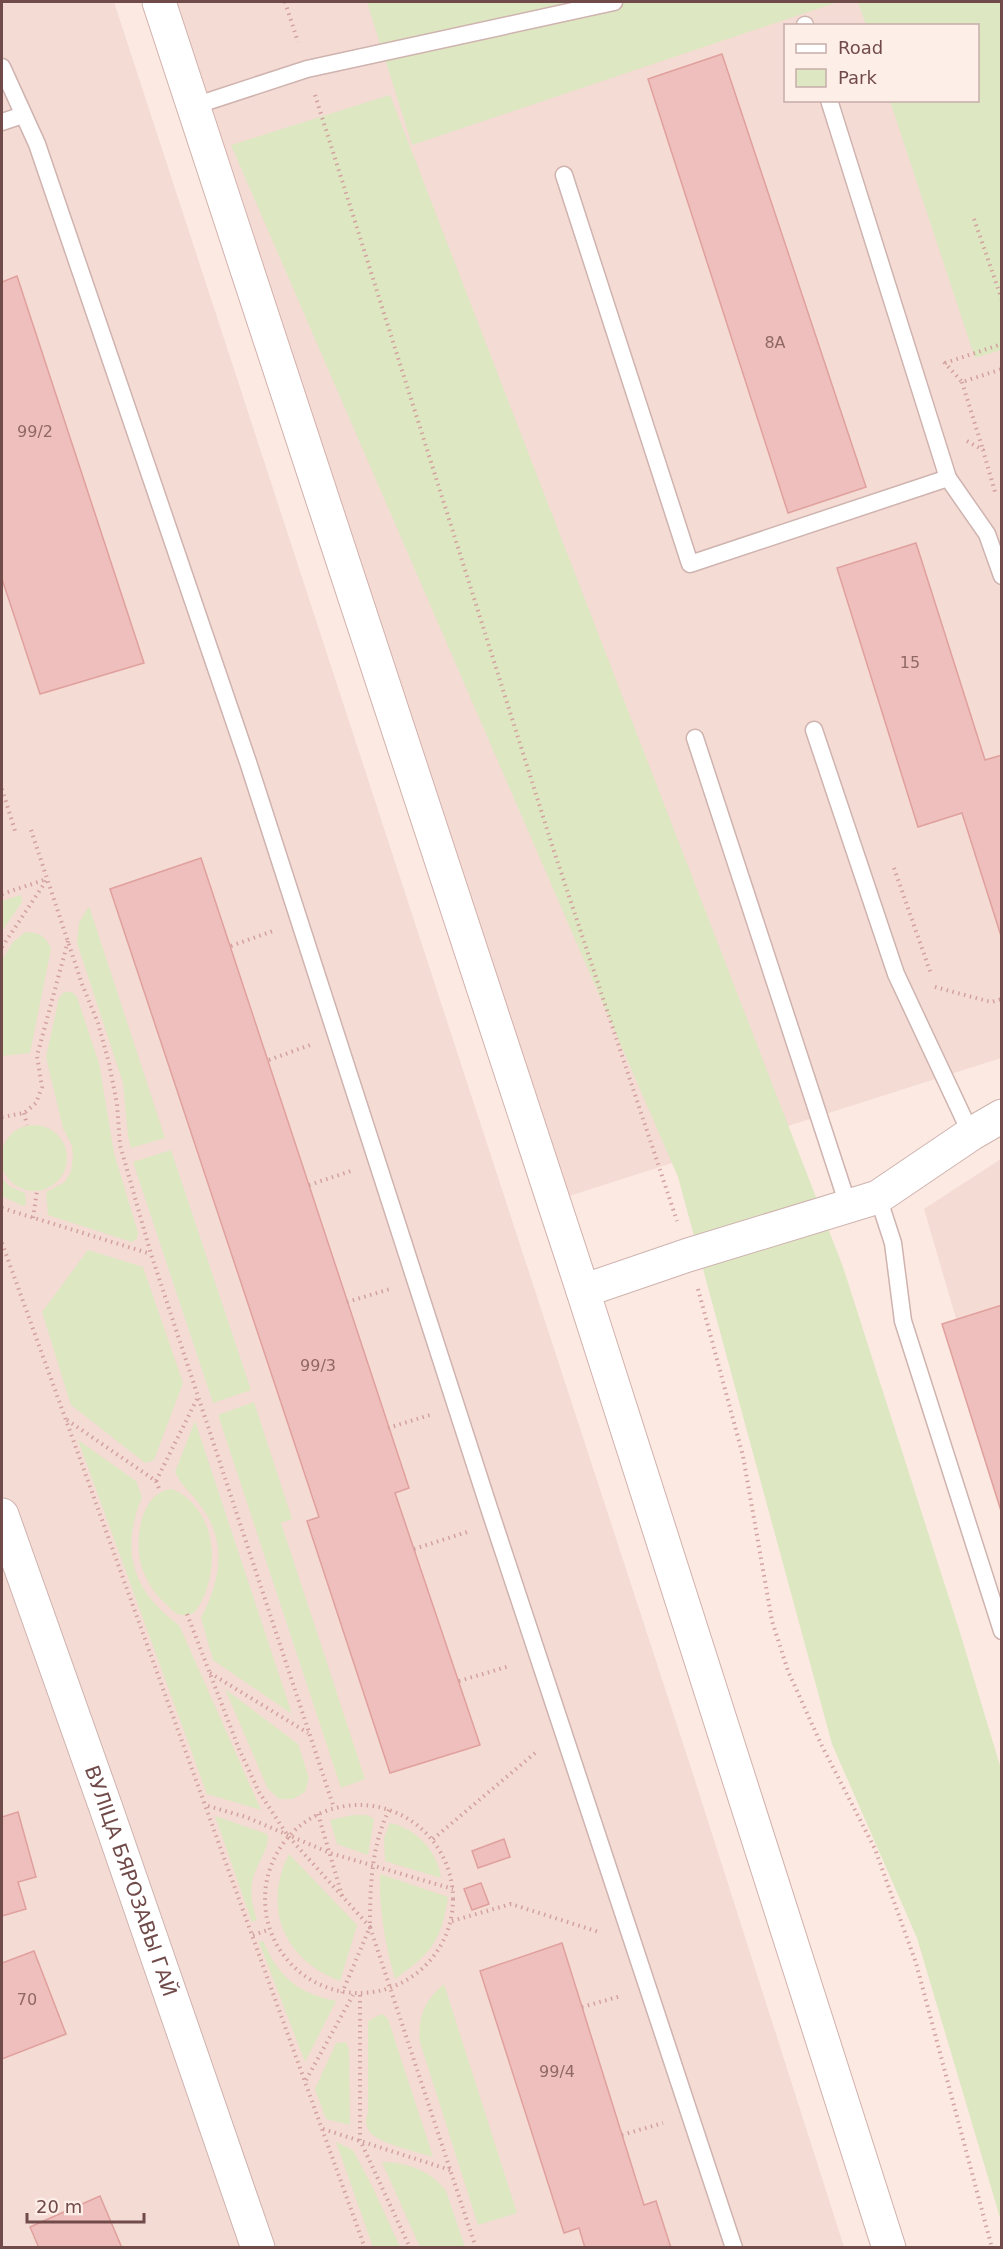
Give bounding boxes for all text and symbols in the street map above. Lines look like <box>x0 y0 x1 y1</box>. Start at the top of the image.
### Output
legend <box>784 24 979 102</box>
text: Road <box>838 37 883 58</box>
text: Park <box>838 67 877 88</box>
house number: 8А <box>764 333 786 352</box>
house number: 99/2 <box>17 422 53 441</box>
house number: 15 <box>900 653 920 672</box>
house number: 99/3 <box>300 1356 336 1375</box>
street label: ВУЛІЦА БЯРОЗАВЫ ГАЙ <box>80 1762 182 2000</box>
house number: 70 <box>17 1990 37 2009</box>
house number: 99/4 <box>539 2062 575 2081</box>
scale bar <box>27 2186 144 2224</box>
text: 20 m <box>36 2196 82 2217</box>

